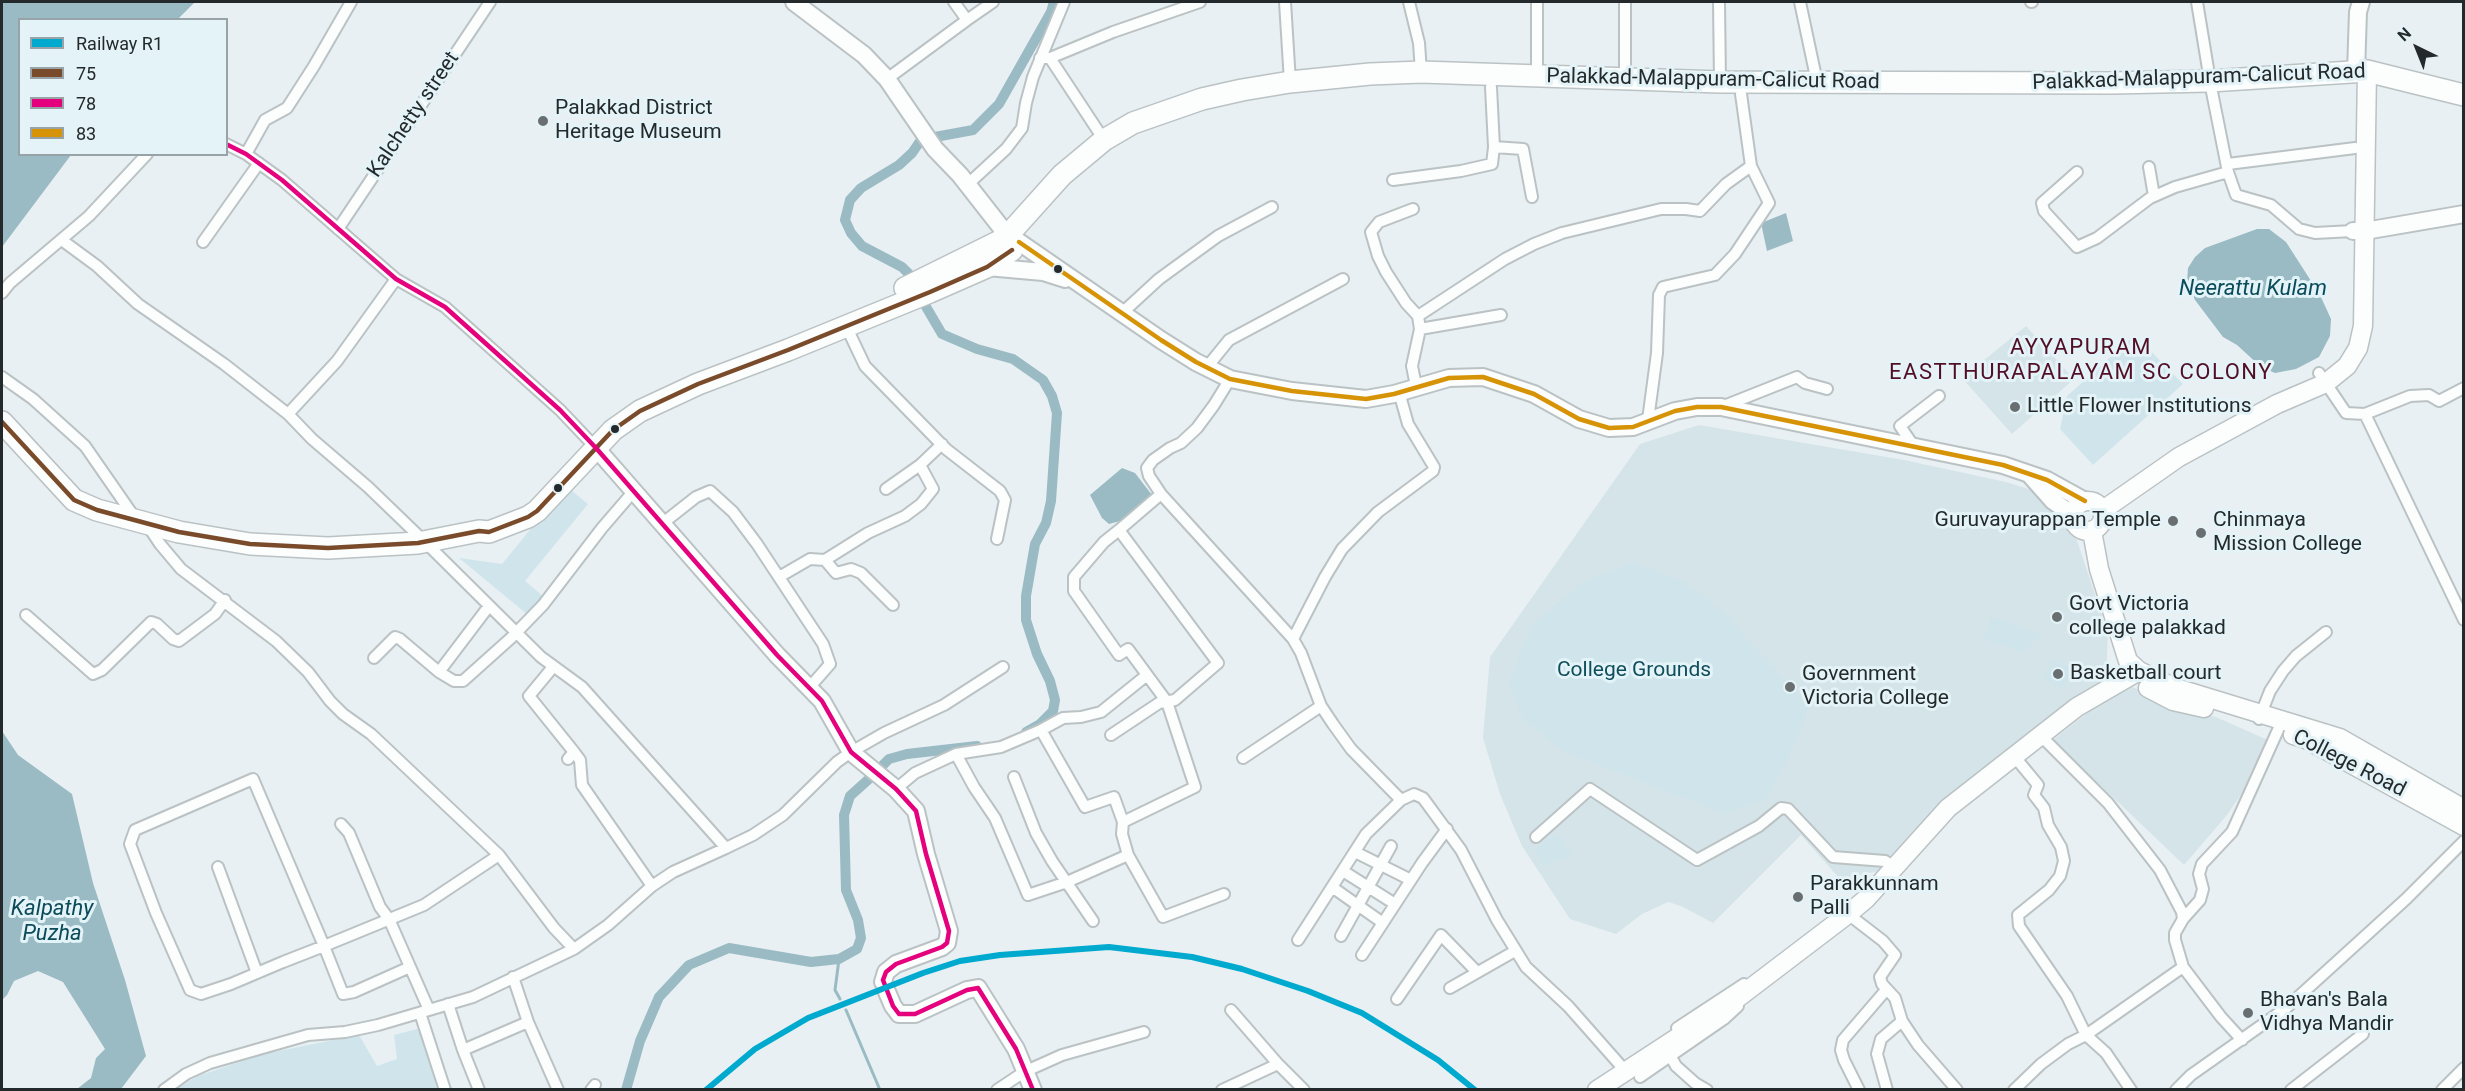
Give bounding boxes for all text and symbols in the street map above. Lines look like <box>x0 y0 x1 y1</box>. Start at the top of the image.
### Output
legend <box>18 18 228 156</box>
north arrow <box>2387 18 2447 78</box>
text: N <box>2394 24 2415 45</box>
text: Railway R1 <box>76 33 163 54</box>
street label: Kalchetty street <box>363 47 465 183</box>
street label: Palakkad-Malappuram-Calicut Road <box>2032 60 2366 96</box>
text: 75 <box>76 63 96 84</box>
street label: Palakkad-Malappuram-Calicut Road <box>1546 64 1880 96</box>
text: 78 <box>76 93 96 114</box>
place label: Palakkad District Heritage Museum <box>555 96 722 146</box>
marker: Palakkad District Heritage Museum <box>536 114 550 128</box>
text: 83 <box>76 123 96 144</box>
unlabelled marker <box>1052 263 1064 275</box>
water label: Neerattu Kulam <box>2179 276 2327 302</box>
district label: AYYAPURAM EASTTHURAPALAYAM SC COLONY <box>1889 335 2273 386</box>
place label: Little Flower Institutions <box>2027 394 2251 420</box>
marker: Little Flower Institutions <box>2008 400 2022 414</box>
unlabelled marker <box>609 423 621 435</box>
unlabelled marker <box>552 482 564 494</box>
place label: Guruvayurappan Temple <box>1935 508 2161 534</box>
place label: Chinmaya Mission College <box>2213 508 2362 558</box>
marker: Guruvayurappan Temple <box>2166 514 2180 528</box>
marker: Chinmaya Mission College <box>2194 526 2208 540</box>
place label: Govt Victoria college palakkad <box>2069 592 2226 642</box>
marker: Govt Victoria college palakkad <box>2050 610 2064 624</box>
park label: College Grounds <box>1557 658 1711 684</box>
place label: Basketball court <box>2070 661 2221 687</box>
place label: Government Victoria College <box>1802 662 1949 712</box>
marker: Basketball court <box>2051 667 2065 681</box>
marker: Government Victoria College <box>1783 680 1797 694</box>
street label: College Road <box>2288 725 2410 803</box>
place label: Parakkunnam Palli <box>1810 872 1939 922</box>
marker: Parakkunnam Palli <box>1791 890 1805 904</box>
water label: Kalpathy Puzha <box>11 896 93 948</box>
place label: Bhavan's Bala Vidhya Mandir <box>2260 988 2394 1038</box>
marker: Bhavan's Bala Vidhya Mandir <box>2241 1006 2255 1020</box>

